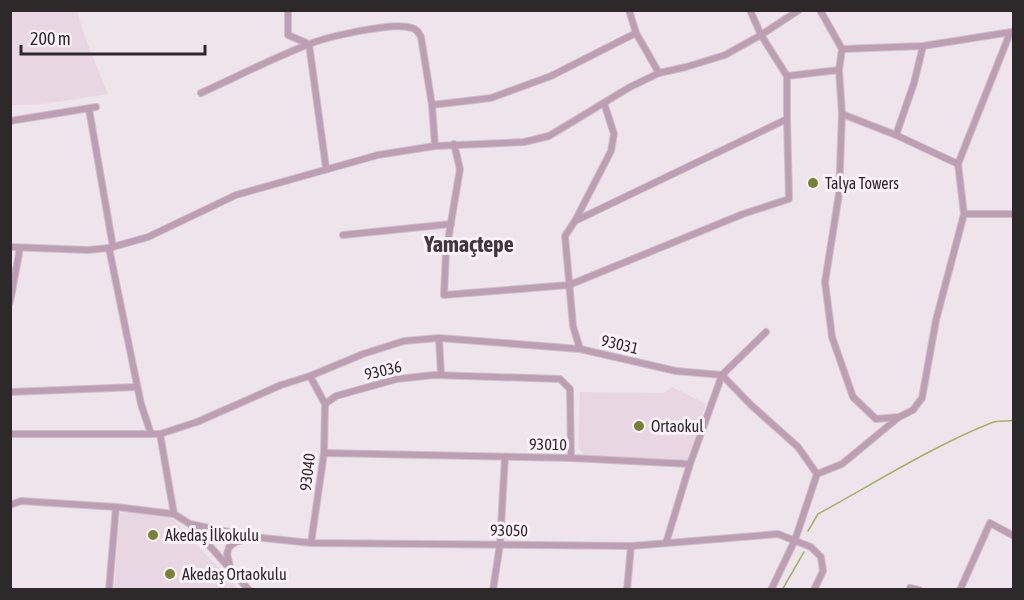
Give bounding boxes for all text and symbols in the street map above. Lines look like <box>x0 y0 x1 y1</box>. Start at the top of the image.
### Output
scale bar <box>21 18 206 56</box>
text: 200 m <box>30 28 71 49</box>
place label: Talya Towers <box>825 174 899 193</box>
marker: Talya Towers <box>806 176 820 190</box>
district label: Yamaçtepe <box>423 231 514 257</box>
street label: 93031 <box>600 331 640 357</box>
street label: 93036 <box>363 357 403 383</box>
place label: Ortaokul <box>651 417 704 435</box>
marker: Ortaokul <box>632 419 646 433</box>
street label: 93010 <box>529 435 567 453</box>
street label: 93040 <box>296 452 318 492</box>
street label: 93050 <box>490 521 528 539</box>
place label: Akedaş İlkokulu <box>165 526 259 545</box>
marker: Akedaş İlkokulu <box>146 528 160 542</box>
place label: Akedaş Ortaokulu <box>182 565 287 584</box>
marker: Akedaş Ortaokulu <box>163 567 177 581</box>

